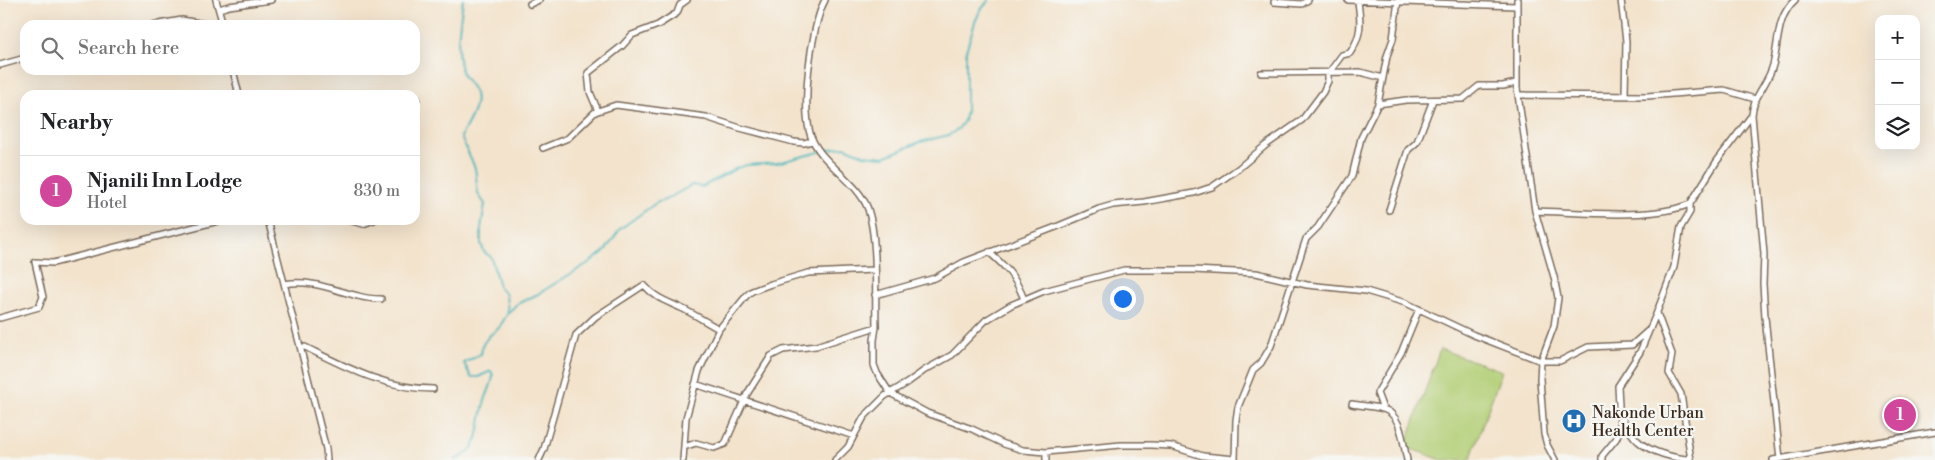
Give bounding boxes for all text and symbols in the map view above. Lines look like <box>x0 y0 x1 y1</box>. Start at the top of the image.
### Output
map controls <box>1875 15 1920 150</box>
button: + <box>1875 15 1920 60</box>
search box <box>20 20 420 75</box>
icon: search <box>38 34 66 62</box>
text: Search here <box>78 36 179 60</box>
button: − <box>1875 60 1920 105</box>
button: layers <box>1875 105 1920 150</box>
text: Nearby <box>40 110 113 136</box>
text: Njanili Inn Lodge <box>87 169 242 193</box>
text: 1 <box>52 181 60 201</box>
text: 830 m <box>353 181 400 201</box>
text: Hotel <box>87 193 127 213</box>
your location <box>1110 286 1136 312</box>
pin: 1 <box>1884 396 1916 434</box>
place label: Nakonde Urban Health Center <box>1592 403 1704 441</box>
hospital icon: Nakonde Urban Health Center <box>1561 408 1587 434</box>

